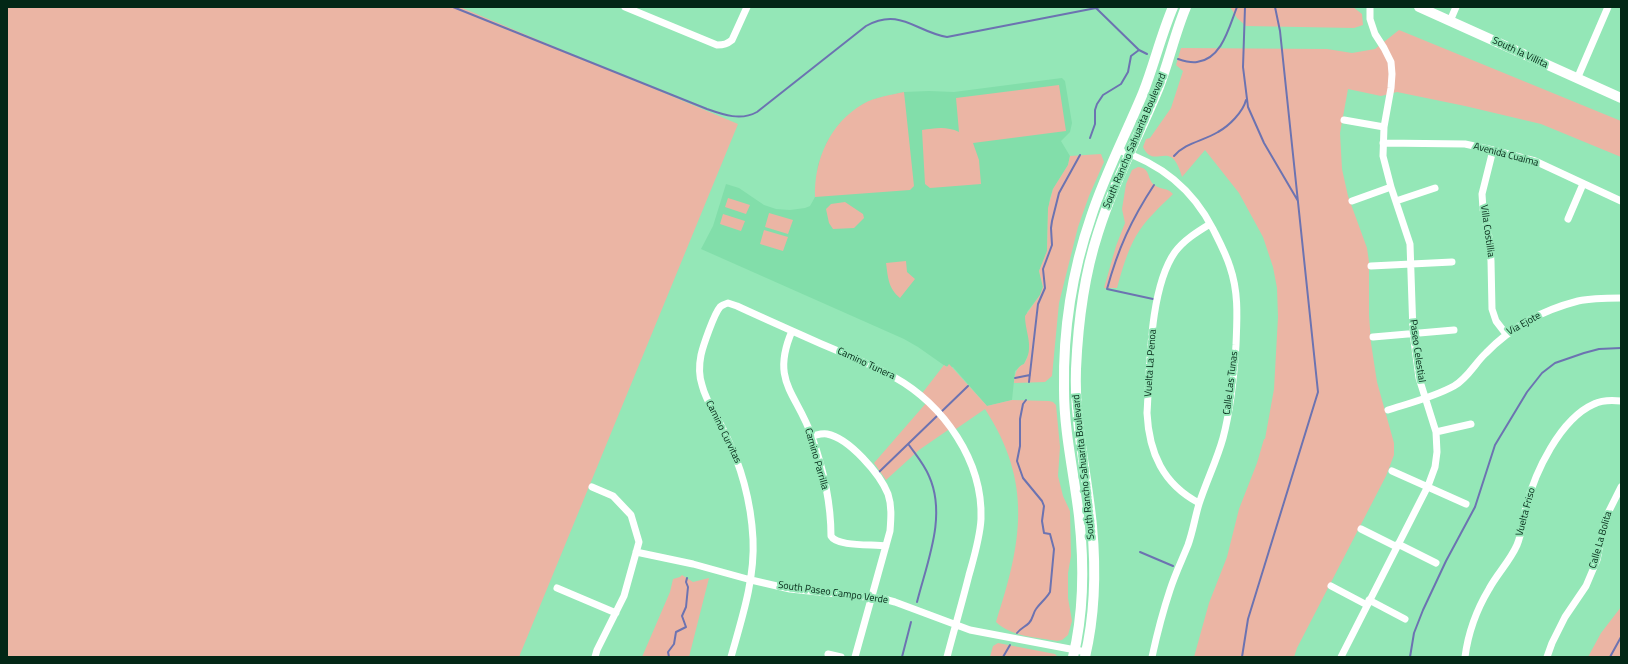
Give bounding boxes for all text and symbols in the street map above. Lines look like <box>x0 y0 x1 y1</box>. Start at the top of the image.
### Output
street label: South la Villita <box>1490 35 1550 71</box>
street label: South Rancho Sahuarita Boulevard <box>1101 72 1169 210</box>
street label: Avenida Cuaima <box>1472 141 1540 169</box>
street label: Villa Costillia <box>1477 204 1497 258</box>
street label: Via Ejote <box>1505 310 1543 338</box>
street label: Paseo Celestial <box>1407 319 1427 383</box>
street label: Vuelta La Penoa <box>1143 329 1159 397</box>
street label: Camino Tunera <box>835 345 897 383</box>
street label: Calle Las Tunas <box>1221 351 1241 415</box>
street label: South Rancho Sahuarita Boulevard <box>1070 394 1098 540</box>
street label: Camino Curvitas <box>703 399 743 465</box>
street label: Camino Parrilla <box>801 427 831 491</box>
street label: Vuelta Friso <box>1514 486 1538 538</box>
street label: Calle La Bolita <box>1587 510 1615 570</box>
street label: South Paseo Campo Verde <box>777 579 889 607</box>

